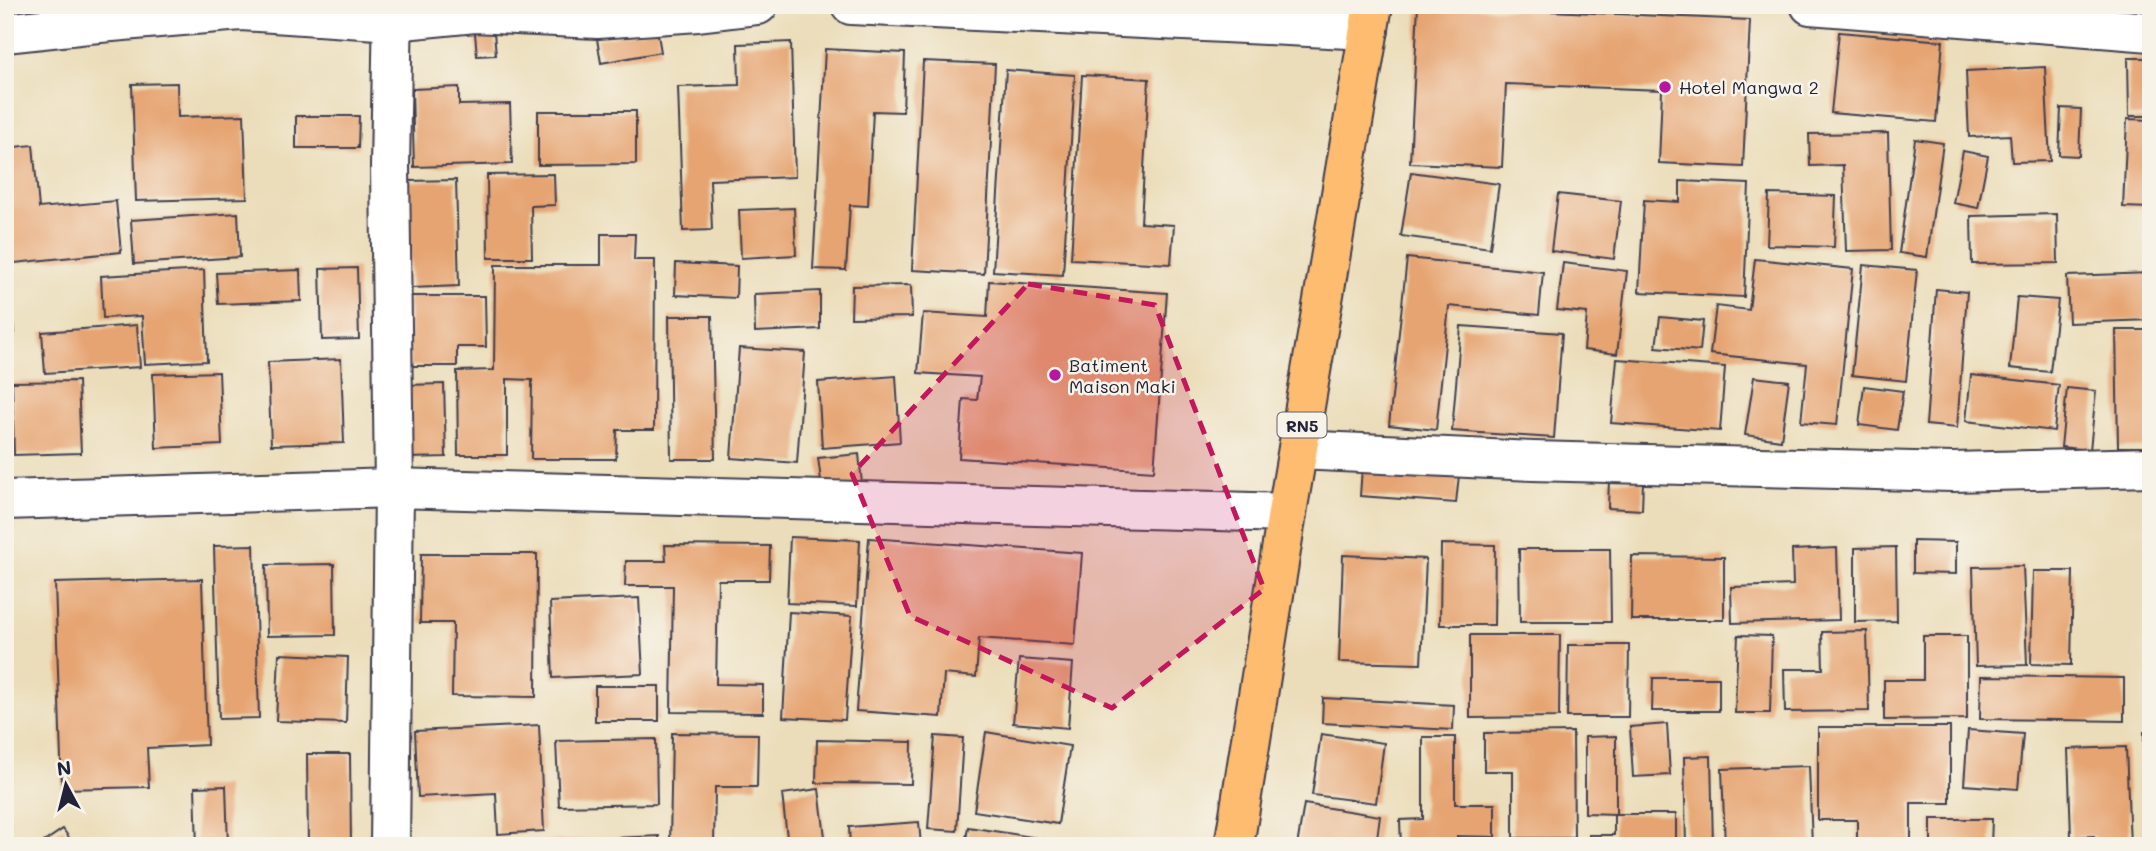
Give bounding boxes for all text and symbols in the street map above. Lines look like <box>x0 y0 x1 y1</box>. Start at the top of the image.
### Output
place label: Hotel Mangwa 2 <box>1679 75 1819 99</box>
marker: Hotel Mangwa 2 <box>1657 79 1673 95</box>
place label: Batiment Maison Maki <box>1069 353 1176 398</box>
marker: Batiment Maison Maki <box>1047 367 1063 383</box>
road number: RN5 <box>1278 412 1326 438</box>
north arrow <box>32 750 102 820</box>
text: N <box>55 754 73 781</box>

